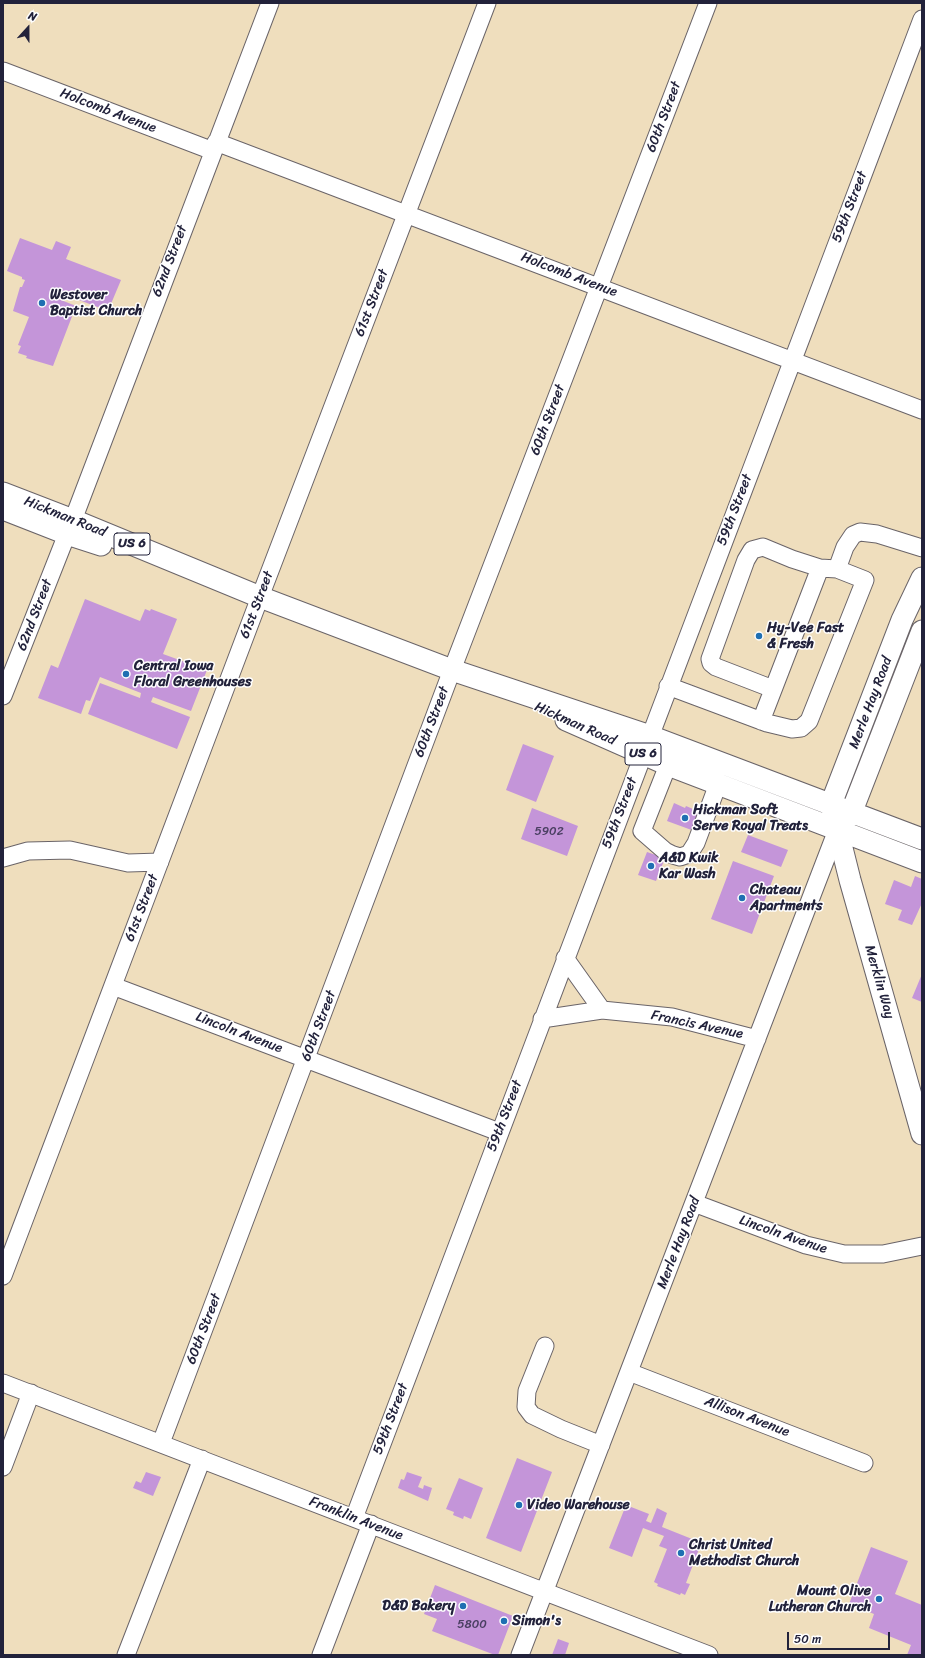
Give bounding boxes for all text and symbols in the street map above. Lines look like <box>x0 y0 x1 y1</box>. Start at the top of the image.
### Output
text: N <box>26 6 39 27</box>
north arrow <box>8 8 48 48</box>
street label: 60th Street <box>643 79 685 155</box>
street label: Holcomb Avenue <box>57 85 159 137</box>
street label: 59th Street <box>829 169 871 245</box>
street label: 62nd Street <box>149 223 191 299</box>
street label: Holcomb Avenue <box>518 249 620 301</box>
street label: 61st Street <box>351 267 393 339</box>
place label: Westover Baptist Church <box>50 287 142 320</box>
marker: Westover Baptist Church <box>37 298 47 308</box>
street label: 60th Street <box>527 382 569 458</box>
street label: 59th Street <box>714 472 756 548</box>
street label: Hickman Road <box>21 493 109 541</box>
road number: US 6 <box>114 533 150 555</box>
street label: 61st Street <box>236 569 278 641</box>
street label: 62nd Street <box>14 577 56 653</box>
place label: Hy-Vee Fast & Fresh <box>767 620 844 652</box>
marker: Hy-Vee Fast & Fresh <box>754 631 764 641</box>
street label: Merle Hay Road <box>846 655 896 751</box>
place label: Central Iowa Floral Greenhouses <box>134 658 251 690</box>
marker: Central Iowa Floral Greenhouses <box>121 669 131 679</box>
street label: 60th Street <box>411 684 453 760</box>
street label: Hickman Road <box>532 699 618 749</box>
road number: US 6 <box>625 743 661 765</box>
street label: 59th Street <box>599 775 641 851</box>
place label: Hickman Soft Serve Royal Treats <box>693 802 808 834</box>
marker: Hickman Soft Serve Royal Treats <box>680 813 690 823</box>
house number: 5902 <box>534 825 564 839</box>
place label: A&D Kwik Kar Wash <box>659 850 719 882</box>
marker: A&D Kwik Kar Wash <box>646 861 656 871</box>
street label: 61st Street <box>121 872 163 944</box>
place label: Chateau Apartments <box>750 882 823 914</box>
marker: Chateau Apartments <box>737 893 747 903</box>
street label: Merklin Way <box>860 943 898 1021</box>
street label: 60th Street <box>298 988 340 1064</box>
street label: Francis Avenue <box>649 1007 745 1043</box>
street label: Lincoln Avenue <box>193 1009 285 1057</box>
street label: 59th Street <box>484 1078 526 1154</box>
street label: Merle Hay Road <box>654 1195 704 1291</box>
street label: Lincoln Avenue <box>737 1212 829 1258</box>
street label: 60th Street <box>183 1291 225 1367</box>
street label: 59th Street <box>370 1381 412 1457</box>
street label: Allison Avenue <box>702 1393 792 1441</box>
street label: Franklin Avenue <box>307 1493 405 1545</box>
place label: Video Warehouse <box>527 1497 630 1513</box>
marker: Video Warehouse <box>514 1500 524 1510</box>
place label: Christ United Methodist Church <box>689 1537 799 1570</box>
marker: Christ United Methodist Church <box>676 1548 686 1558</box>
place label: Mount Olive Lutheran Church <box>769 1583 871 1616</box>
marker: Mount Olive Lutheran Church <box>874 1594 884 1604</box>
place label: D&D Bakery <box>382 1598 455 1614</box>
marker: D&D Bakery <box>458 1601 468 1611</box>
place label: Simon's <box>512 1613 561 1629</box>
marker: Simon's <box>499 1616 509 1626</box>
house number: 5800 <box>457 1618 487 1632</box>
scale bar <box>789 1624 892 1650</box>
text: 50 m <box>794 1628 821 1650</box>

